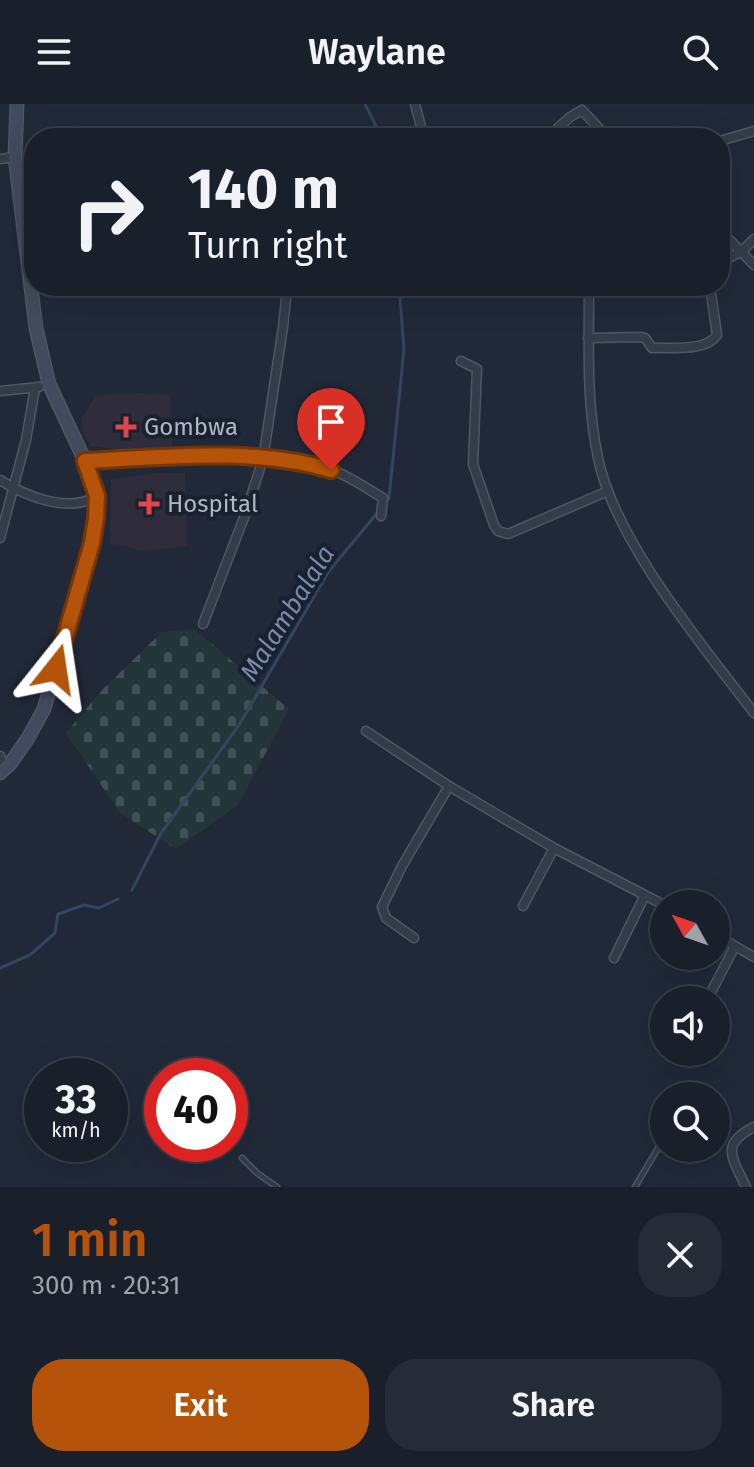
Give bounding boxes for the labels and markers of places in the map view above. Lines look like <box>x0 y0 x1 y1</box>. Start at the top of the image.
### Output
pin <box>297 388 365 470</box>
place label: Gombwa <box>144 413 238 441</box>
marker: Gombwa <box>115 416 137 438</box>
place label: Hospital <box>167 490 258 518</box>
marker: Hospital <box>138 493 160 515</box>

